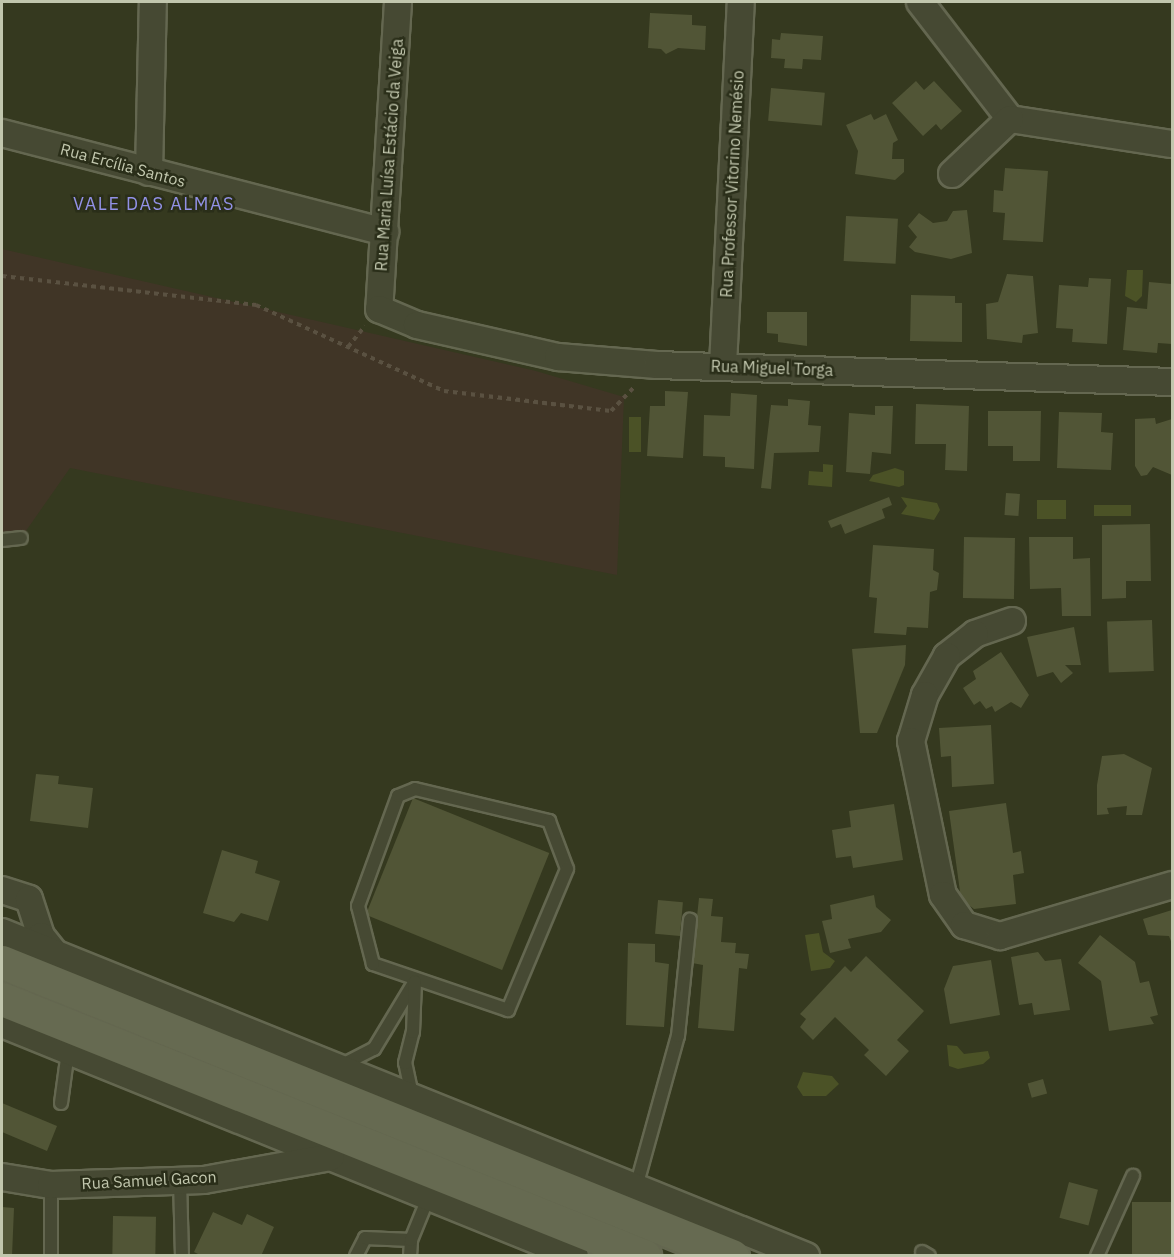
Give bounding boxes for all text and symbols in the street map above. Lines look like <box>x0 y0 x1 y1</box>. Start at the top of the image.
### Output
street label: Rua Maria Luísa Estácio da Veiga <box>371 38 407 272</box>
street label: Rua Professor Vitorino Nemésio <box>716 70 748 298</box>
street label: Rua Ercília Santos <box>58 139 188 191</box>
district label: VALE DAS ALMAS <box>73 193 235 215</box>
street label: Rua Miguel Torga <box>710 356 834 380</box>
street label: Rua Samuel Gacon <box>81 1167 217 1193</box>

